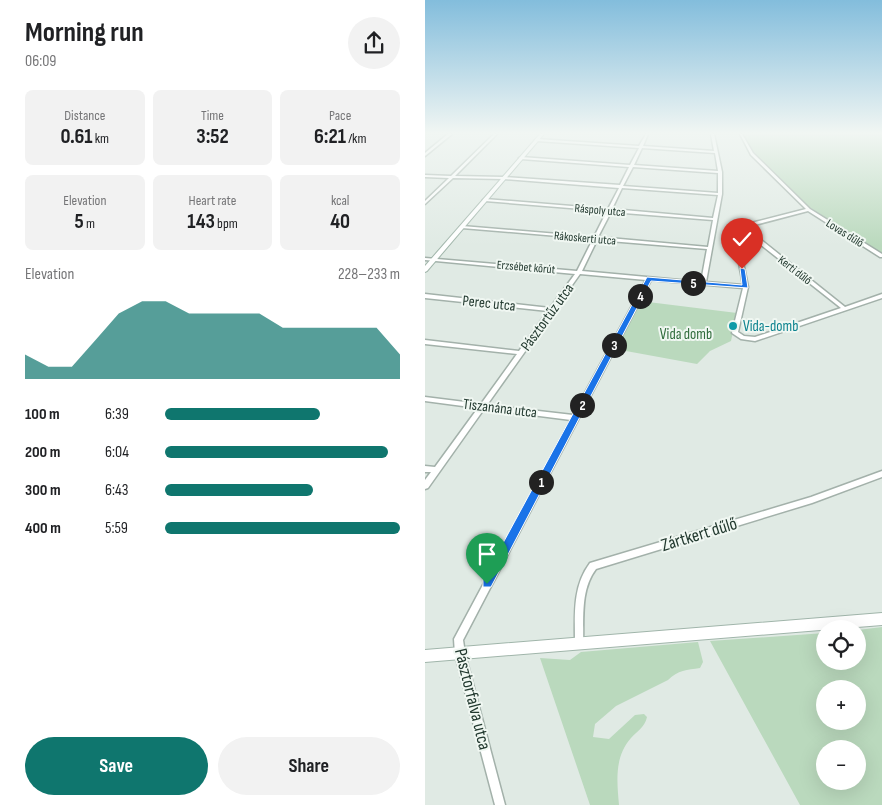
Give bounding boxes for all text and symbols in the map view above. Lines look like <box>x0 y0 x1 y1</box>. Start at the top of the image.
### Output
text: Morning run <box>25 16 144 49</box>
button: share <box>348 17 400 69</box>
text: 06:09 <box>25 52 56 71</box>
text: Distance <box>64 107 105 124</box>
text: Time <box>201 107 224 124</box>
text: Pace <box>329 107 351 124</box>
text: 0.61 <box>61 124 93 149</box>
text: 3:52 <box>196 124 229 149</box>
text: 6:21 <box>314 124 346 149</box>
text: km <box>93 130 109 147</box>
text: /km <box>346 130 366 147</box>
text: Elevation <box>63 192 106 209</box>
text: Heart rate <box>189 192 236 209</box>
text: kcal <box>331 192 349 209</box>
street label: Ráspoly utca <box>574 201 626 220</box>
text: 5 <box>75 209 84 234</box>
text: 143 <box>187 209 215 234</box>
text: 40 <box>330 209 350 234</box>
text: m <box>84 215 95 232</box>
text: bpm <box>215 215 238 232</box>
street label: Lovas dűlő <box>823 216 866 251</box>
pin <box>721 218 763 269</box>
icon: check <box>728 225 756 253</box>
street label: Rákoskerti utca <box>553 228 617 249</box>
street label: Kerti dűlő <box>775 253 815 288</box>
street label: Erzsébet körút <box>496 257 556 278</box>
text: Elevation <box>25 265 74 284</box>
text: 228–233 m <box>338 265 400 284</box>
pin: 5 <box>681 270 705 296</box>
text: 5 <box>690 275 697 292</box>
street label: Pásztortűz utca <box>517 280 578 355</box>
pin: 4 <box>627 284 653 308</box>
text: 4 <box>637 288 644 305</box>
street label: Perec utca <box>462 291 517 316</box>
place label: Vida-domb <box>743 317 798 336</box>
marker: Vida-domb <box>727 320 739 332</box>
park label: Vida domb <box>660 325 712 344</box>
pin: 3 <box>601 332 627 358</box>
text: 3 <box>611 337 618 354</box>
pin: 2 <box>569 392 595 418</box>
street label: Tiszanána utca <box>462 395 538 422</box>
text: 2 <box>579 397 586 414</box>
text: 100 m <box>25 405 60 424</box>
text: 6:39 <box>105 405 129 424</box>
text: 200 m <box>25 443 60 462</box>
text: 6:04 <box>105 443 129 462</box>
pin: 1 <box>529 470 553 494</box>
text: 1 <box>539 474 544 491</box>
text: 300 m <box>25 481 61 500</box>
text: 6:43 <box>105 481 129 500</box>
street label: Zártkert dűlő <box>659 513 740 556</box>
text: 400 m <box>25 519 61 538</box>
text: 5:59 <box>105 519 128 538</box>
pin <box>466 533 508 584</box>
icon: arrive <box>473 540 501 568</box>
map controls <box>816 620 866 790</box>
button: locate <box>816 620 866 670</box>
street label: Pásztorfalva utca <box>450 646 495 752</box>
button: + <box>816 680 866 730</box>
button: Save <box>25 737 208 795</box>
button: Share <box>218 737 400 795</box>
button: − <box>816 740 866 790</box>

